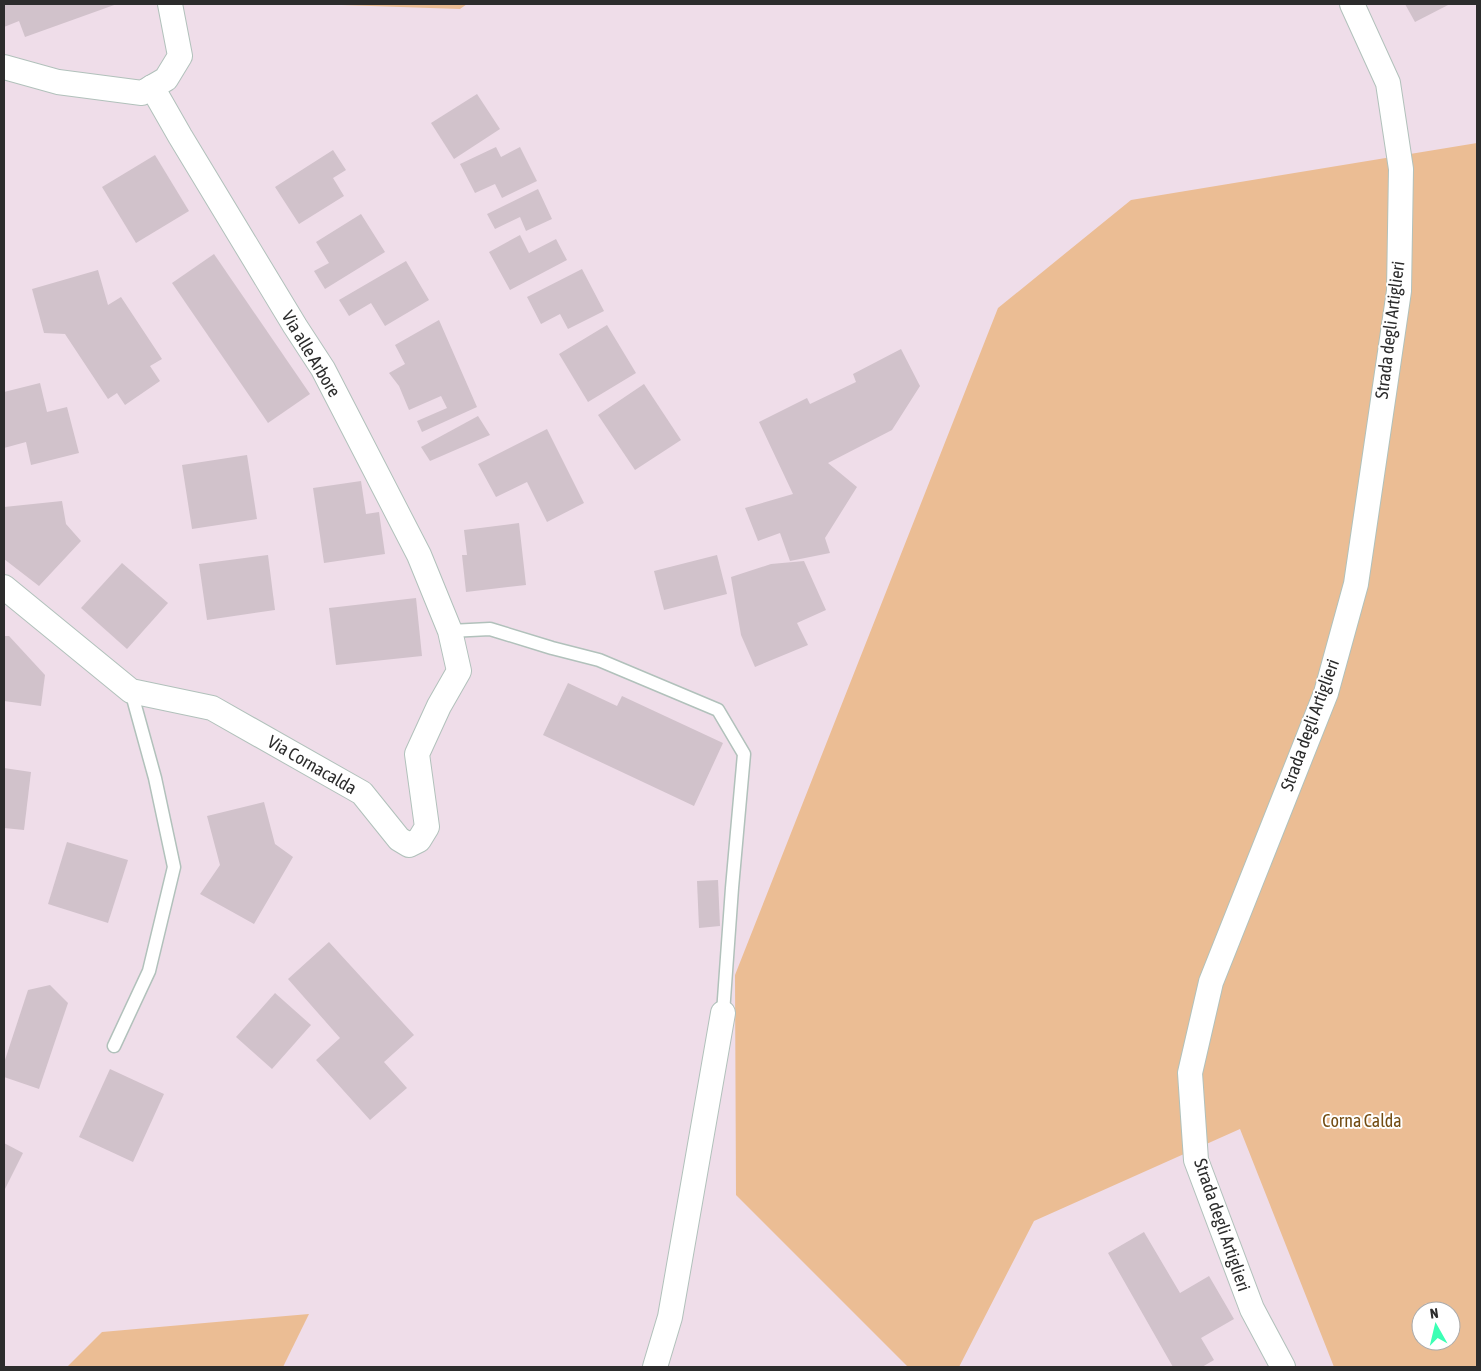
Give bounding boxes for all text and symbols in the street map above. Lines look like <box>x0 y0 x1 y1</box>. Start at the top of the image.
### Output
street label: Strada degli Artiglieri <box>1371 260 1408 400</box>
street label: Via alle Arbore <box>278 307 345 401</box>
street label: Strada degli Artiglieri <box>1276 656 1343 794</box>
street label: Via Cornacalda <box>264 731 360 798</box>
park label: Corna Calda <box>1322 1110 1402 1131</box>
street label: Strada degli Artiglieri <box>1190 1156 1255 1294</box>
north arrow <box>1411 1301 1461 1351</box>
text: N <box>1429 1305 1439 1322</box>

